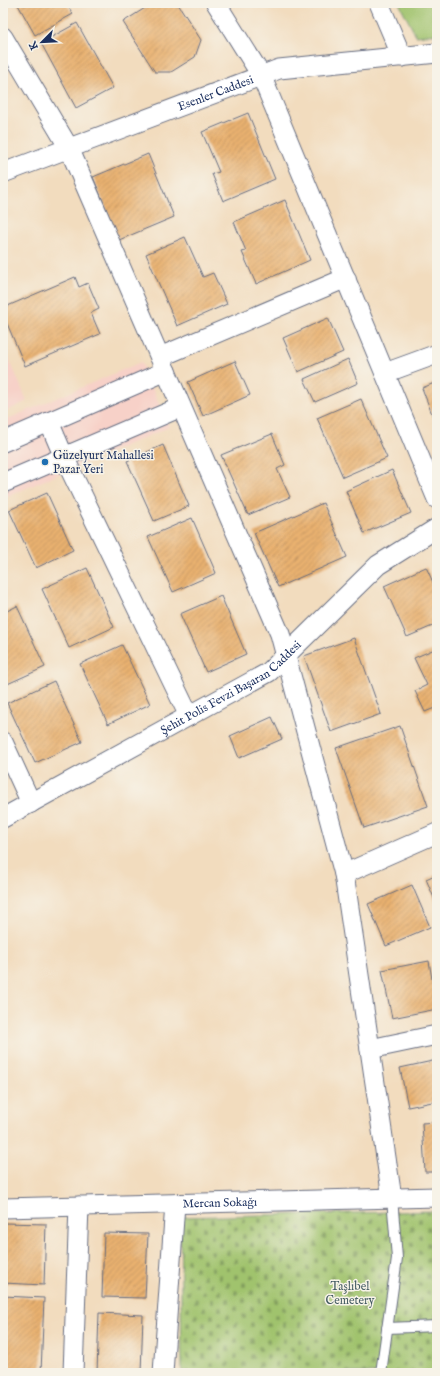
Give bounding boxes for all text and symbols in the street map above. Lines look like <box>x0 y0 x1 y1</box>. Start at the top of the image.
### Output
north arrow <box>22 22 62 62</box>
text: K <box>25 38 42 52</box>
street label: Esenler Caddesi <box>175 72 255 114</box>
place label: Güzelyurt Mahallesi Pazar Yeri <box>53 448 154 477</box>
marker: Güzelyurt Mahallesi Pazar Yeri <box>40 457 50 467</box>
street label: Şehit Polis Fevzi Başaran Caddesi <box>158 637 304 738</box>
street label: Mercan Sokağı <box>183 1194 257 1211</box>
park label: Taşlıbel Cemetery <box>326 1279 374 1308</box>

